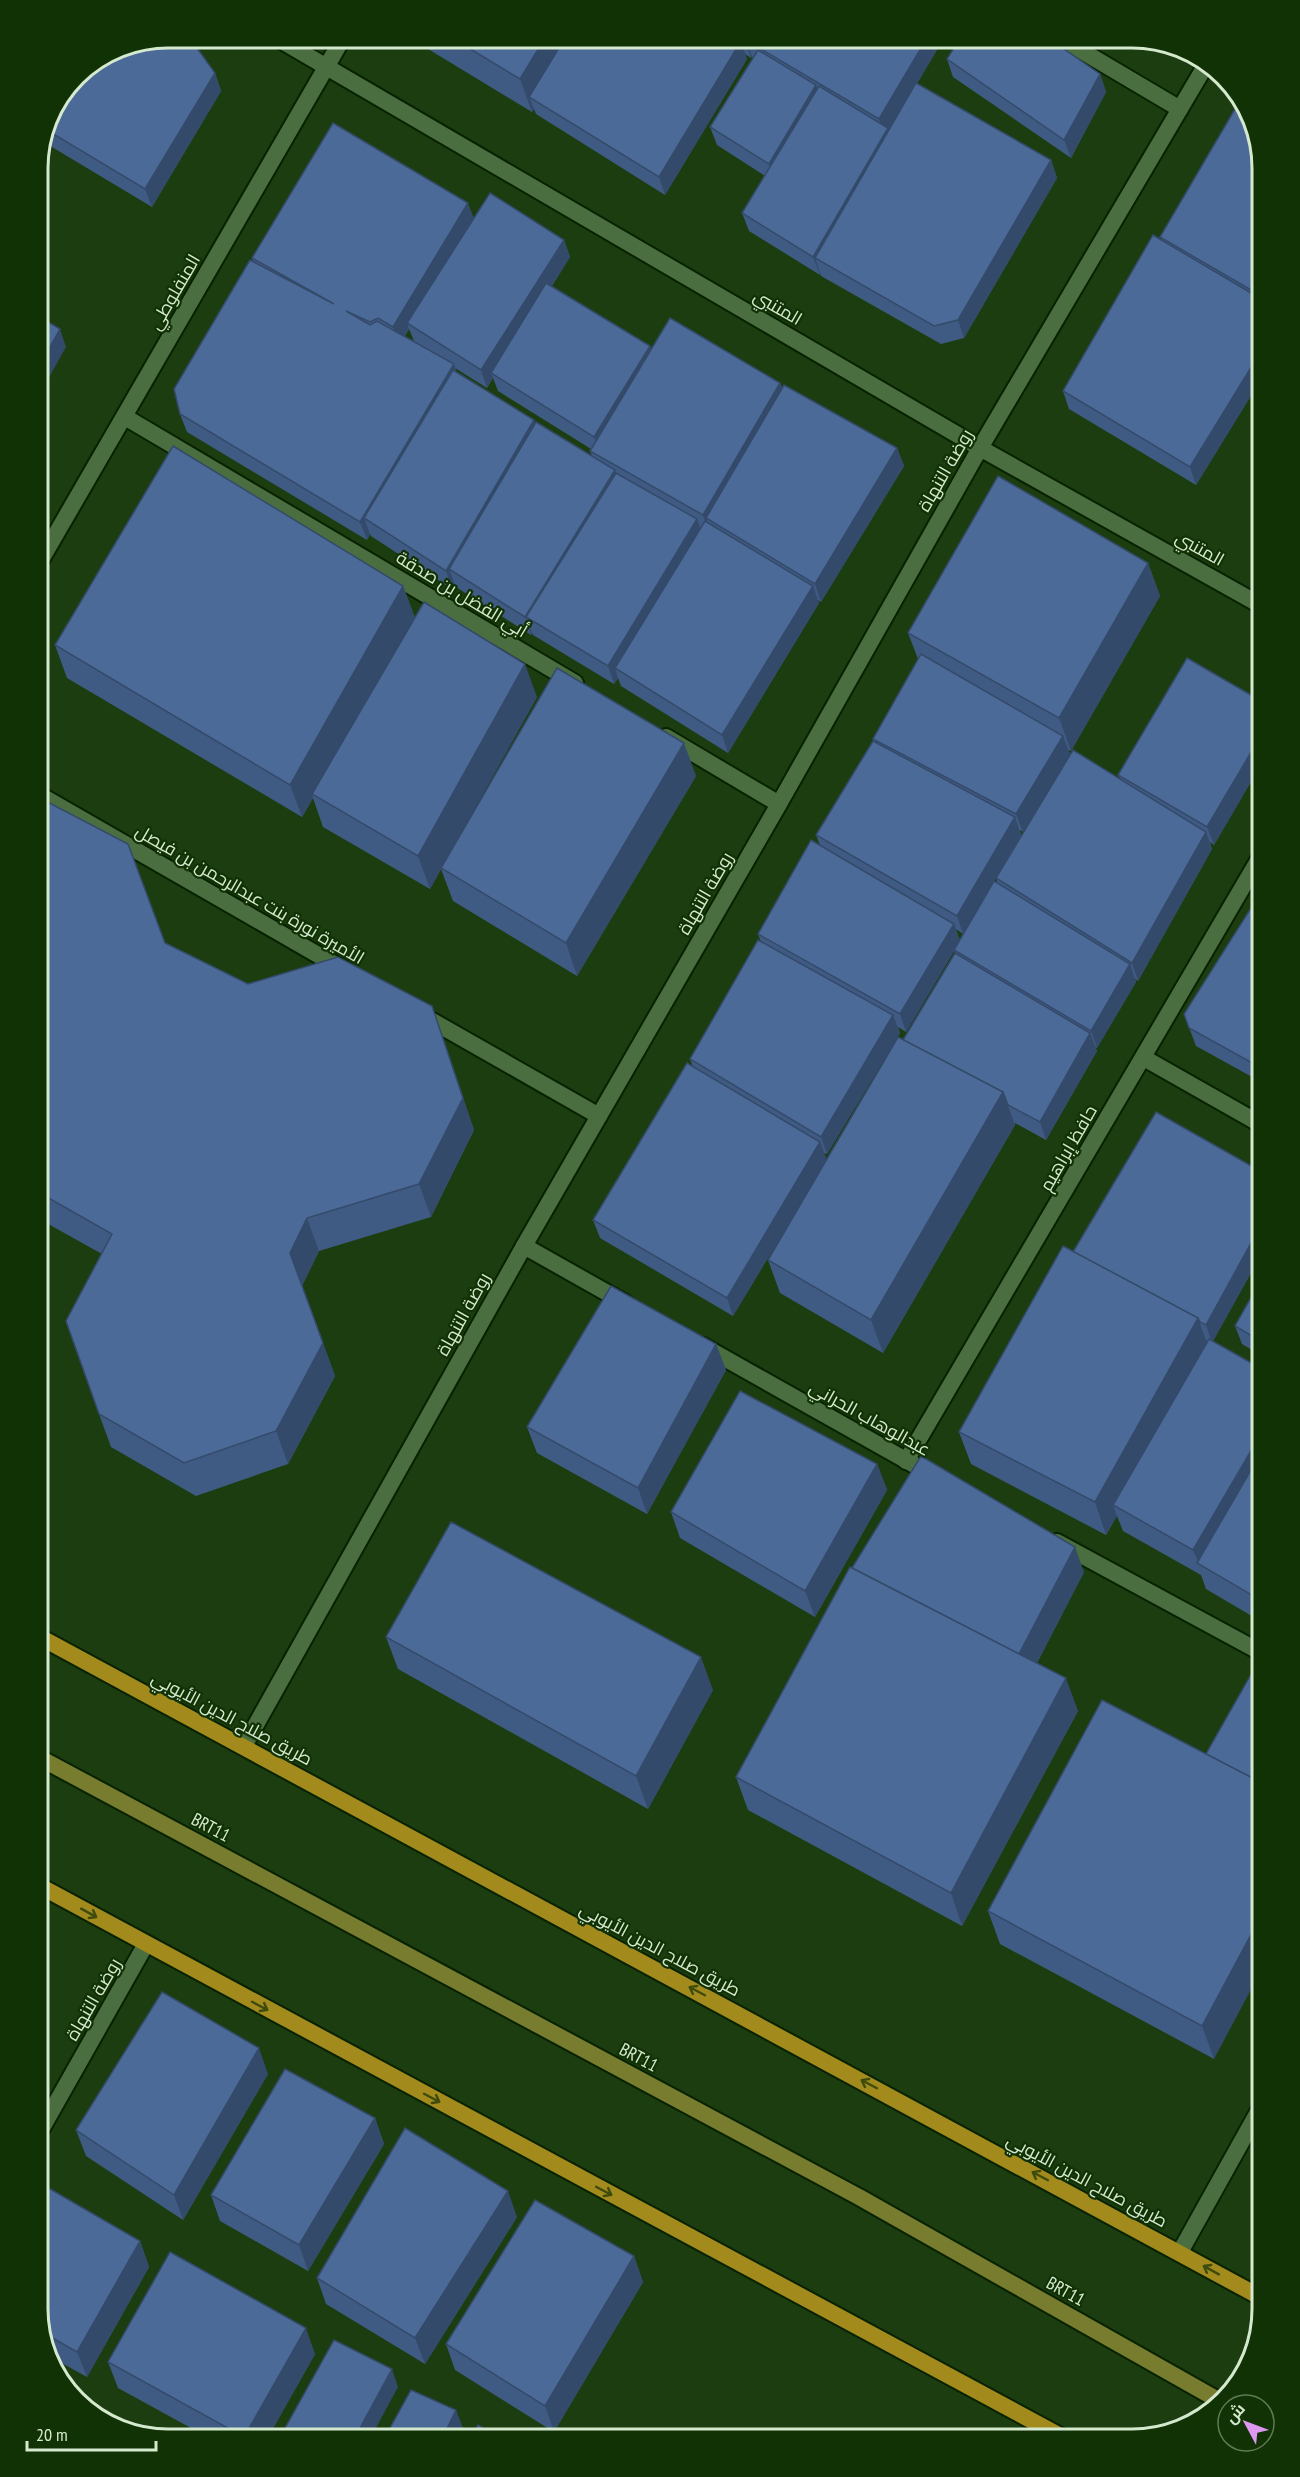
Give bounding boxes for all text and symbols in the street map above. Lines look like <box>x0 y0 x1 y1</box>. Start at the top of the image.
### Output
street label: المنفلوطي <box>143 250 208 336</box>
street label: المتنبي <box>748 284 806 333</box>
street label: روضة التنهاة <box>912 425 978 515</box>
street label: المتنبي <box>1170 525 1229 573</box>
street label: أبي الفضل بن صدقة <box>391 546 532 645</box>
street label: الأميرة نورة بنت عبدالرحمن بن فيصل <box>131 819 369 969</box>
street label: روضة التنهاة <box>672 848 738 938</box>
street label: حافظ إبراهيم <box>1034 1101 1103 1196</box>
street label: روضة التنهاة <box>431 1268 495 1360</box>
street label: عبدالوهاب الحراني <box>804 1375 935 1463</box>
street label: طريق صلاح الدين الأيوبي <box>146 1666 316 1773</box>
street label: BRT11 <box>188 1807 234 1847</box>
street label: طريق صلاح الدين الأيوبي <box>574 1897 744 2004</box>
one-way arrow <box>80 1907 97 1919</box>
street label: روضة التنهاة <box>60 1954 126 2044</box>
one-way arrow <box>689 1985 706 1997</box>
one-way arrow <box>251 2001 269 2012</box>
street label: BRT11 <box>616 2037 662 2077</box>
one-way arrow <box>860 2078 878 2089</box>
one-way arrow <box>423 2092 440 2104</box>
street label: طريق صلاح الدين الأيوبي <box>1001 2128 1171 2235</box>
one-way arrow <box>1032 2170 1049 2182</box>
one-way arrow <box>595 2185 612 2197</box>
one-way arrow <box>1203 2263 1220 2275</box>
street label: BRT11 <box>1043 2271 1089 2311</box>
north arrow <box>1216 2393 1276 2453</box>
text: ش <box>1220 2399 1249 2427</box>
scale bar <box>27 2414 156 2452</box>
text: 20 m <box>36 2423 68 2446</box>

